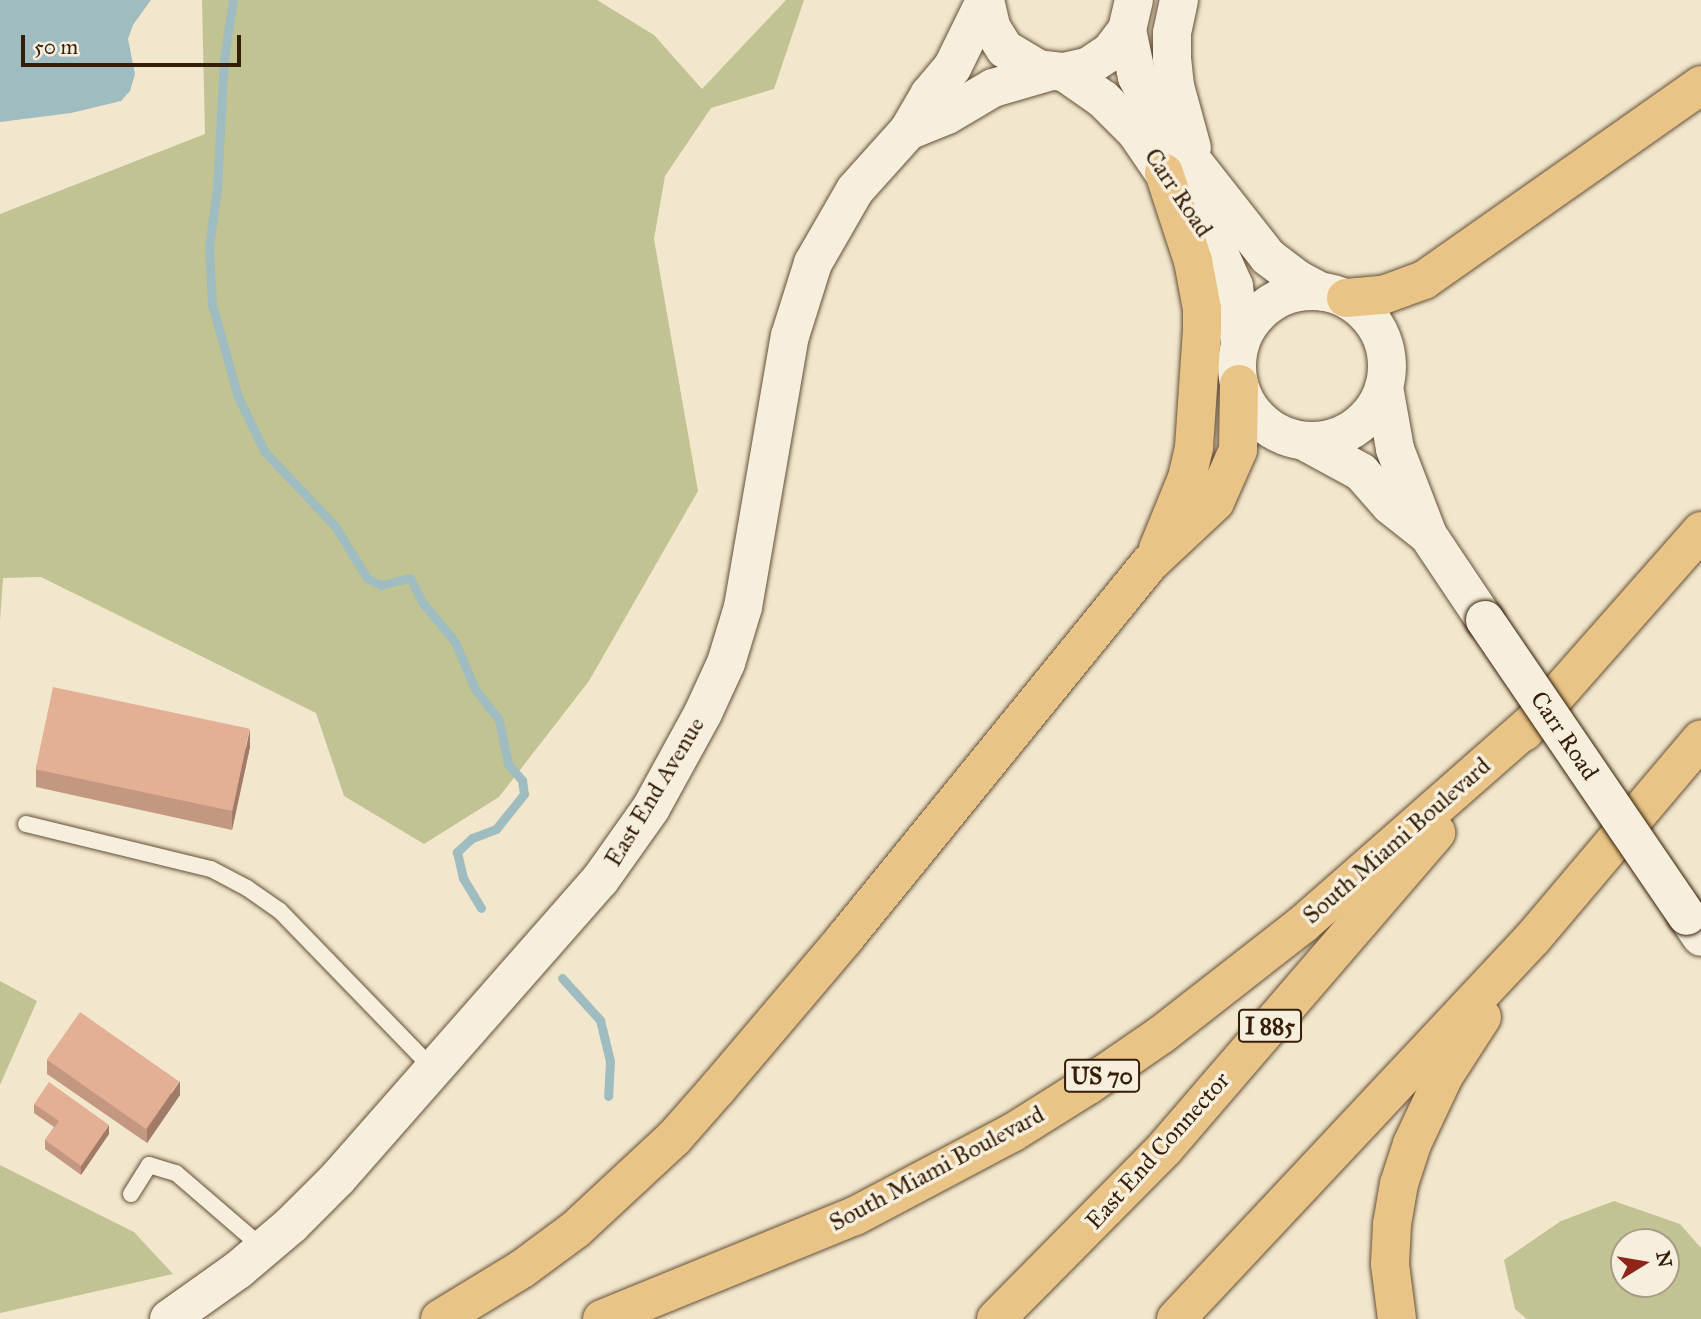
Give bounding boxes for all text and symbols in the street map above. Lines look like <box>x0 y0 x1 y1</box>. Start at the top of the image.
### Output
scale bar <box>24 21 245 65</box>
text: 50 m <box>34 34 78 60</box>
street label: Carr Road <box>1138 143 1218 243</box>
street label: Carr Road <box>1524 686 1604 786</box>
street label: East End Avenue <box>599 712 711 872</box>
street label: South Miami Boulevard <box>1297 752 1497 930</box>
road number: I 885 <box>1237 1007 1303 1046</box>
road number: US 70 <box>1064 1056 1140 1096</box>
street label: East End Connector <box>1080 1066 1236 1236</box>
street label: South Miami Boulevard <box>825 1100 1049 1238</box>
north arrow <box>1610 1228 1680 1298</box>
text: N <box>1651 1249 1677 1269</box>

